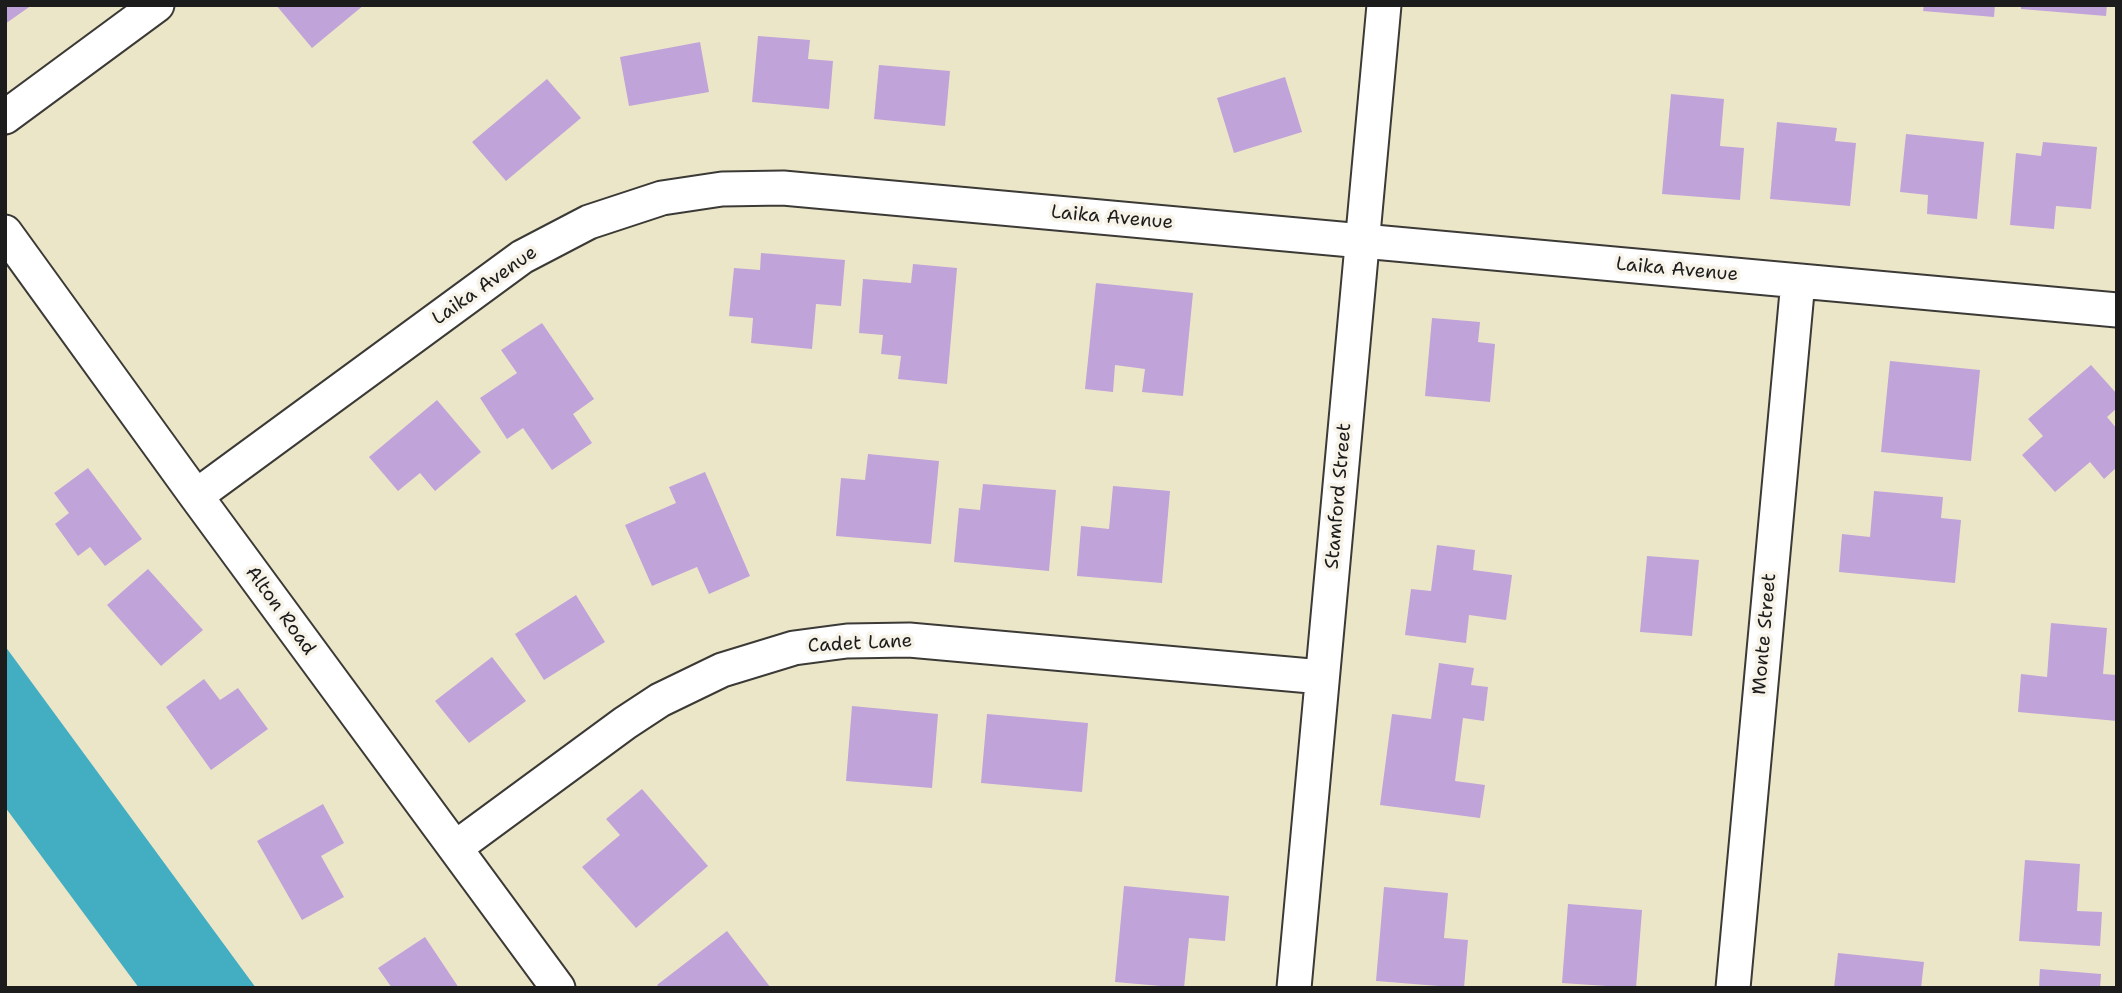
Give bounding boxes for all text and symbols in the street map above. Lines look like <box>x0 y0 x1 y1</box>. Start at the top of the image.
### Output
street label: Laika Avenue <box>1050 201 1174 235</box>
street label: Laika Avenue <box>428 241 542 331</box>
street label: Laika Avenue <box>1615 253 1739 287</box>
street label: Stamford Street <box>1321 422 1357 570</box>
street label: Alton Road <box>240 562 320 660</box>
street label: Monte Street <box>1748 572 1782 696</box>
street label: Cadet Lane <box>807 630 913 658</box>

